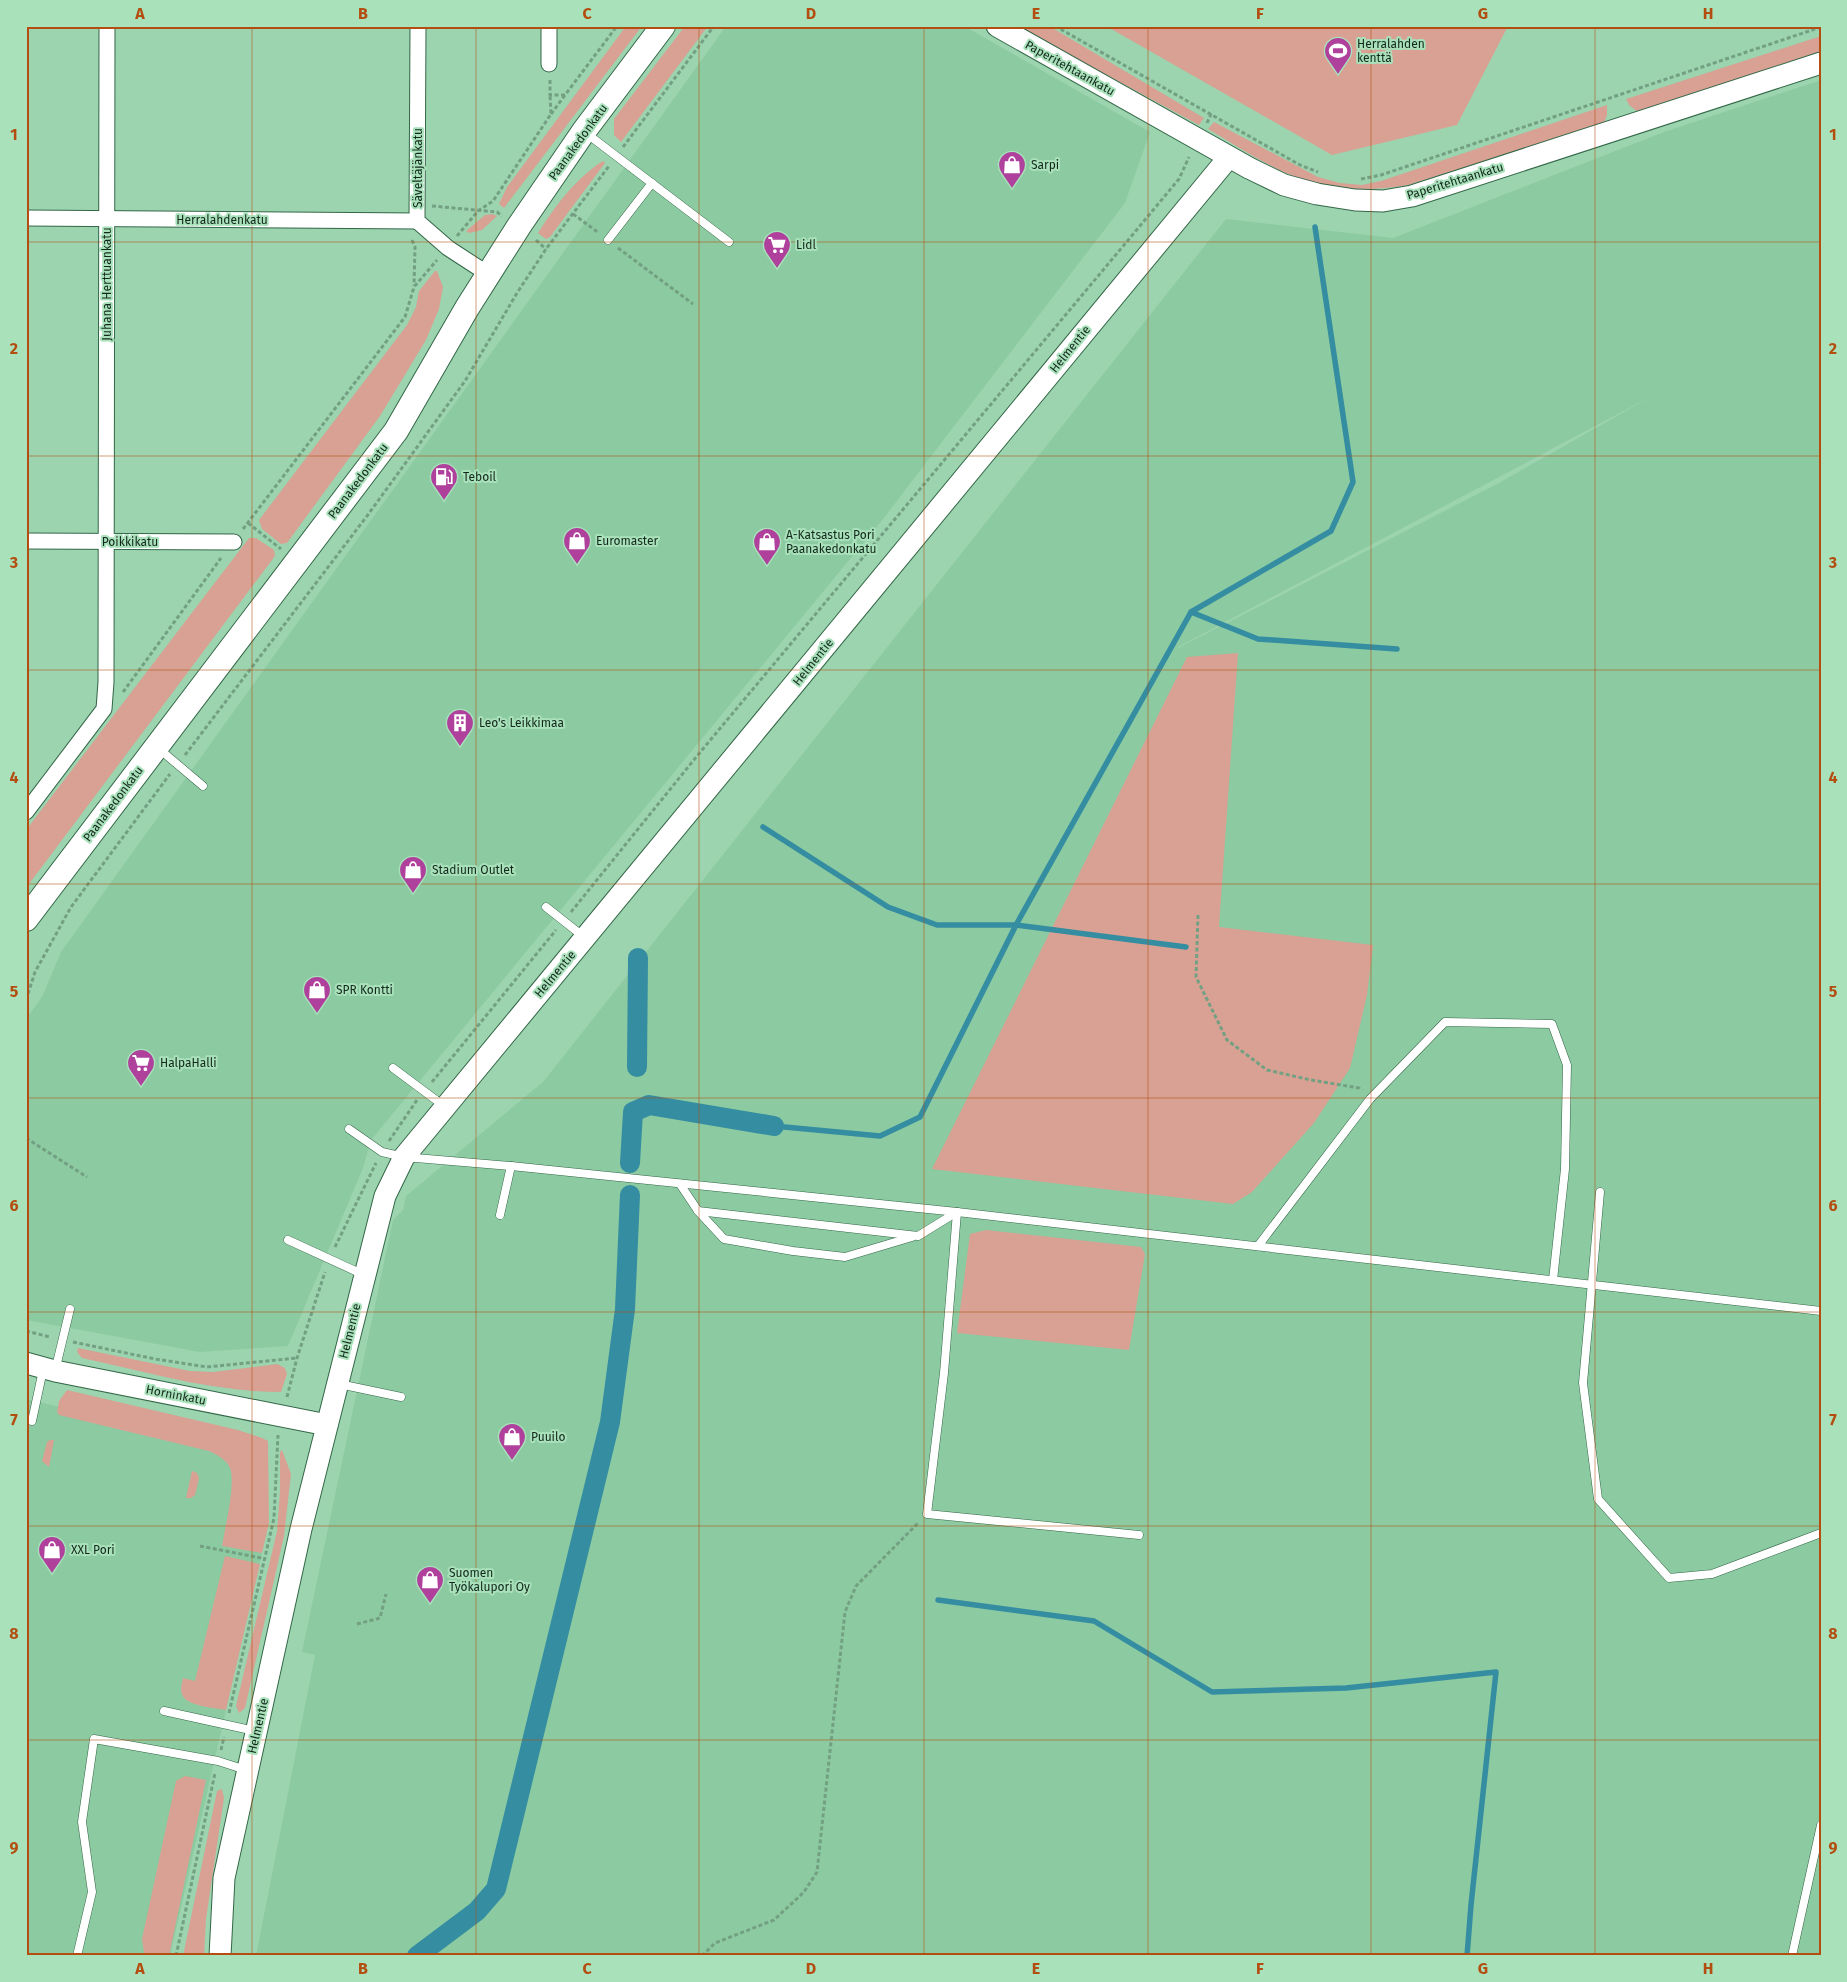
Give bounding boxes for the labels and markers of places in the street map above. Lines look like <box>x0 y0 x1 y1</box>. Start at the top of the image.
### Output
sports icon: Herralahden kenttä <box>1323 36 1353 75</box>
place label: Herralahden kenttä <box>1357 37 1425 65</box>
shop icon: Sarpi <box>997 150 1027 189</box>
place label: Sarpi <box>1031 158 1059 172</box>
supermarket icon: Lidl <box>762 230 792 269</box>
place label: Lidl <box>796 238 817 252</box>
fuel station icon: Teboil <box>429 462 459 501</box>
place label: Teboil <box>463 470 497 484</box>
shop icon: Euromaster <box>562 526 592 565</box>
shop icon: A-Katsastus Pori Paanakedonkatu <box>752 527 782 566</box>
place label: A-Katsastus Pori Paanakedonkatu <box>786 528 876 556</box>
place label: Euromaster <box>596 534 658 548</box>
building icon: Leo's Leikkimaa <box>445 708 475 747</box>
place label: Leo's Leikkimaa <box>479 716 564 730</box>
shop icon: Stadium Outlet <box>398 855 428 894</box>
place label: Stadium Outlet <box>432 863 515 877</box>
shop icon: SPR Kontti <box>302 975 332 1014</box>
place label: SPR Kontti <box>336 983 393 997</box>
supermarket icon: HalpaHalli <box>126 1048 156 1087</box>
place label: HalpaHalli <box>160 1056 217 1070</box>
shop icon: Puuilo <box>497 1422 527 1461</box>
place label: Puuilo <box>531 1430 565 1444</box>
shop icon: XXL Pori <box>37 1535 67 1574</box>
place label: XXL Pori <box>71 1543 115 1557</box>
shop icon: Suomen Työkalupori Oy <box>415 1565 445 1604</box>
place label: Suomen Työkalupori Oy <box>449 1566 530 1594</box>

